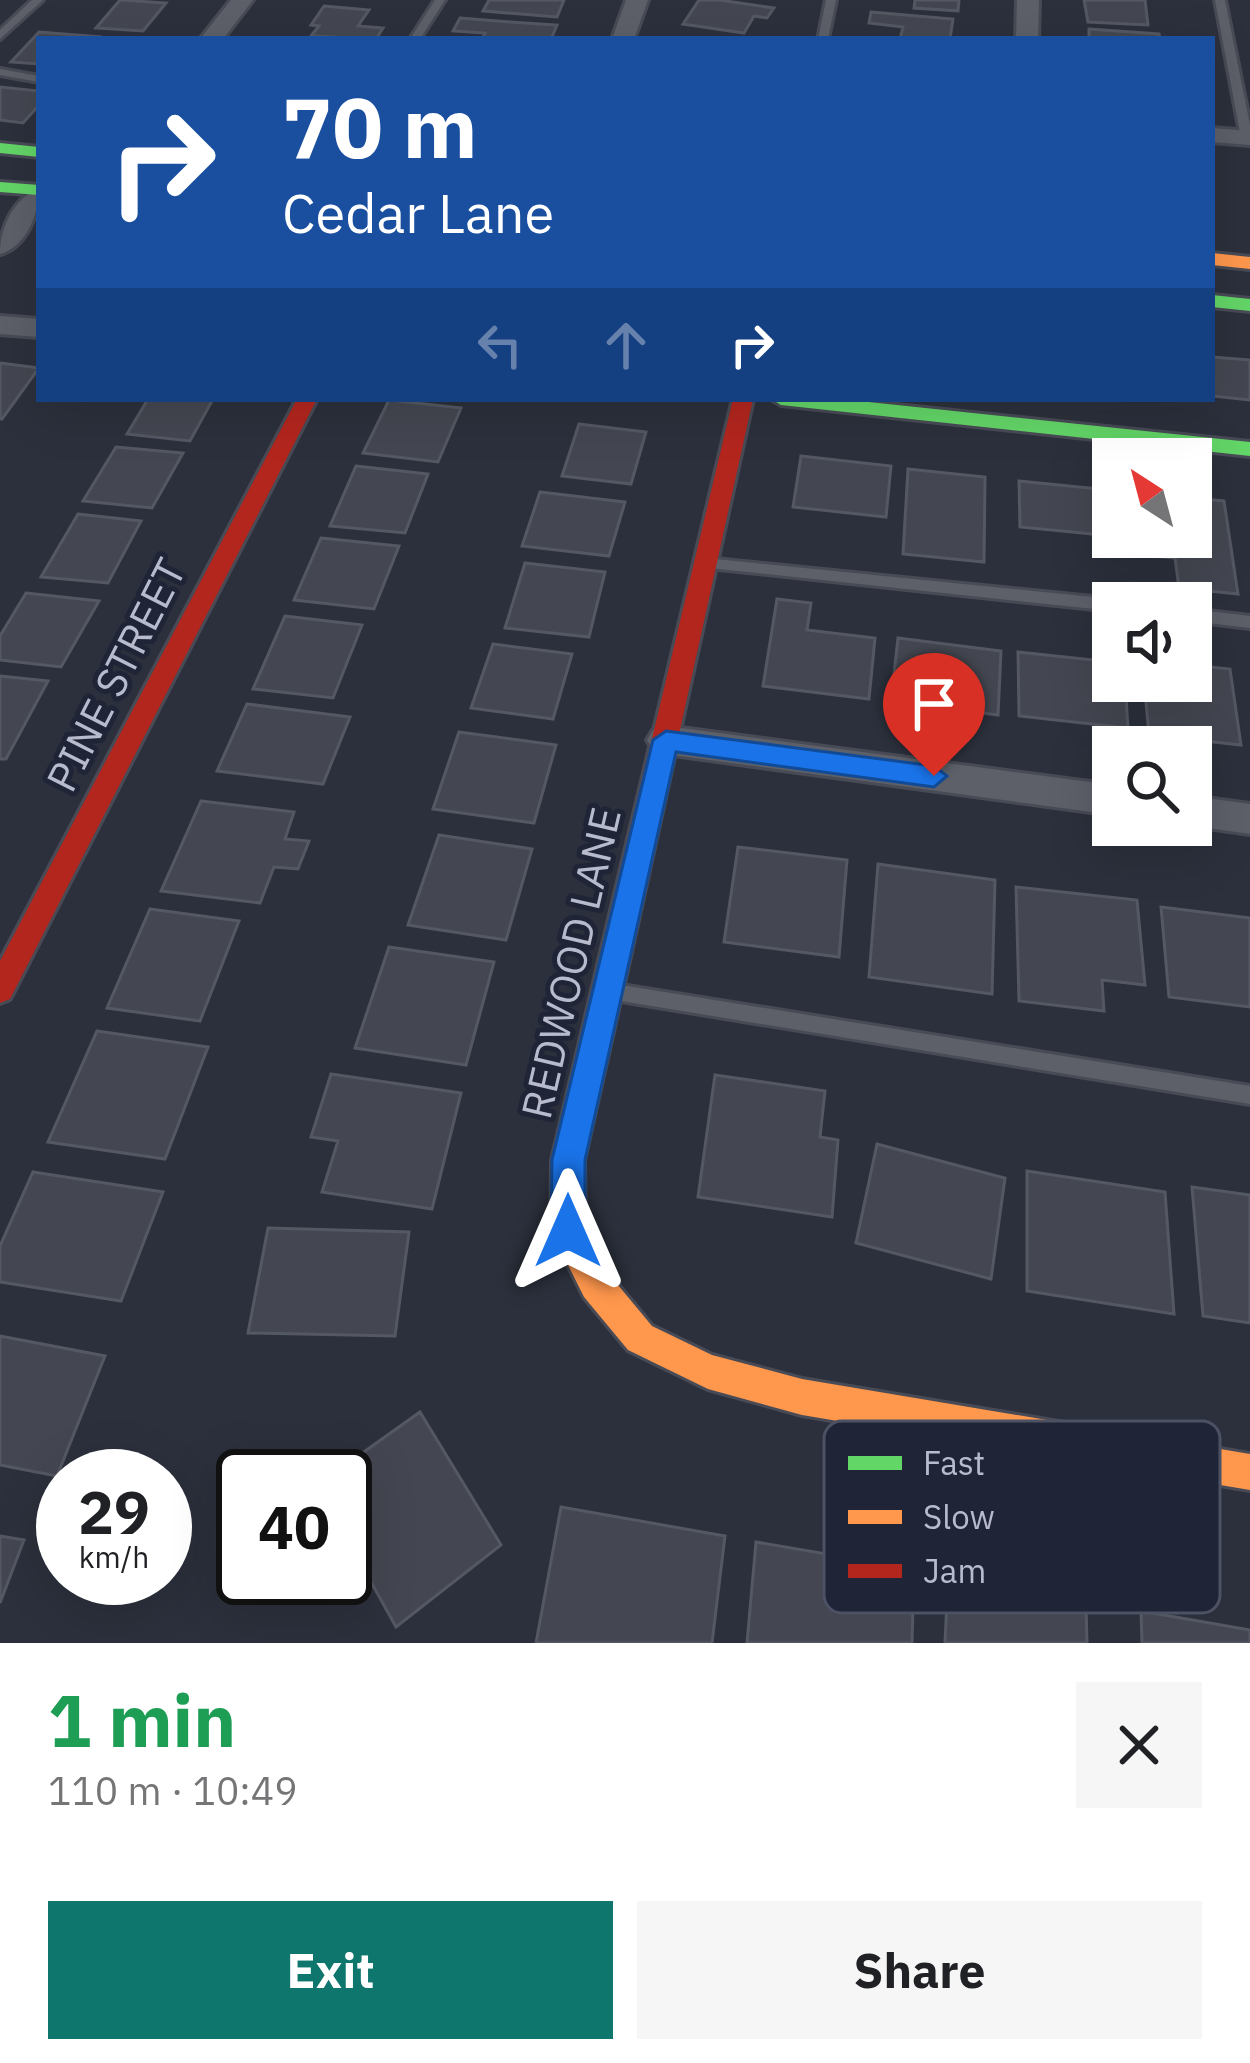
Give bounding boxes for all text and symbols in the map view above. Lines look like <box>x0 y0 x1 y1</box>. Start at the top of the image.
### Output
text: 70 m <box>282 72 478 181</box>
icon: right <box>84 84 240 240</box>
text: Cedar Lane <box>282 178 554 248</box>
icon: left <box>467 312 533 378</box>
icon: ahead <box>593 312 659 378</box>
icon: right <box>719 312 785 378</box>
north arrow <box>1092 438 1212 558</box>
map controls <box>1092 438 1212 846</box>
street label: PINE STREET <box>33 549 198 800</box>
button: sound <box>1092 582 1212 702</box>
pin <box>883 653 985 776</box>
icon: arrive <box>901 671 967 737</box>
button: search <box>1092 726 1212 846</box>
street label: REDWOOD LANE <box>508 802 633 1124</box>
position arrow <box>505 1168 631 1294</box>
legend <box>824 1421 1220 1613</box>
text: Fast <box>923 1441 985 1484</box>
speed limit sign: 40 <box>216 1449 372 1605</box>
text: 29 <box>78 1472 150 1551</box>
text: Slow <box>923 1495 995 1538</box>
text: km/h <box>79 1537 149 1576</box>
text: Jam <box>923 1549 986 1592</box>
text: 1 min <box>48 1673 236 1767</box>
button: close <box>1076 1682 1202 1808</box>
text: 110 m · 10:49 <box>48 1765 298 1816</box>
button: Exit <box>48 1901 613 2039</box>
button: Share <box>637 1901 1202 2039</box>

